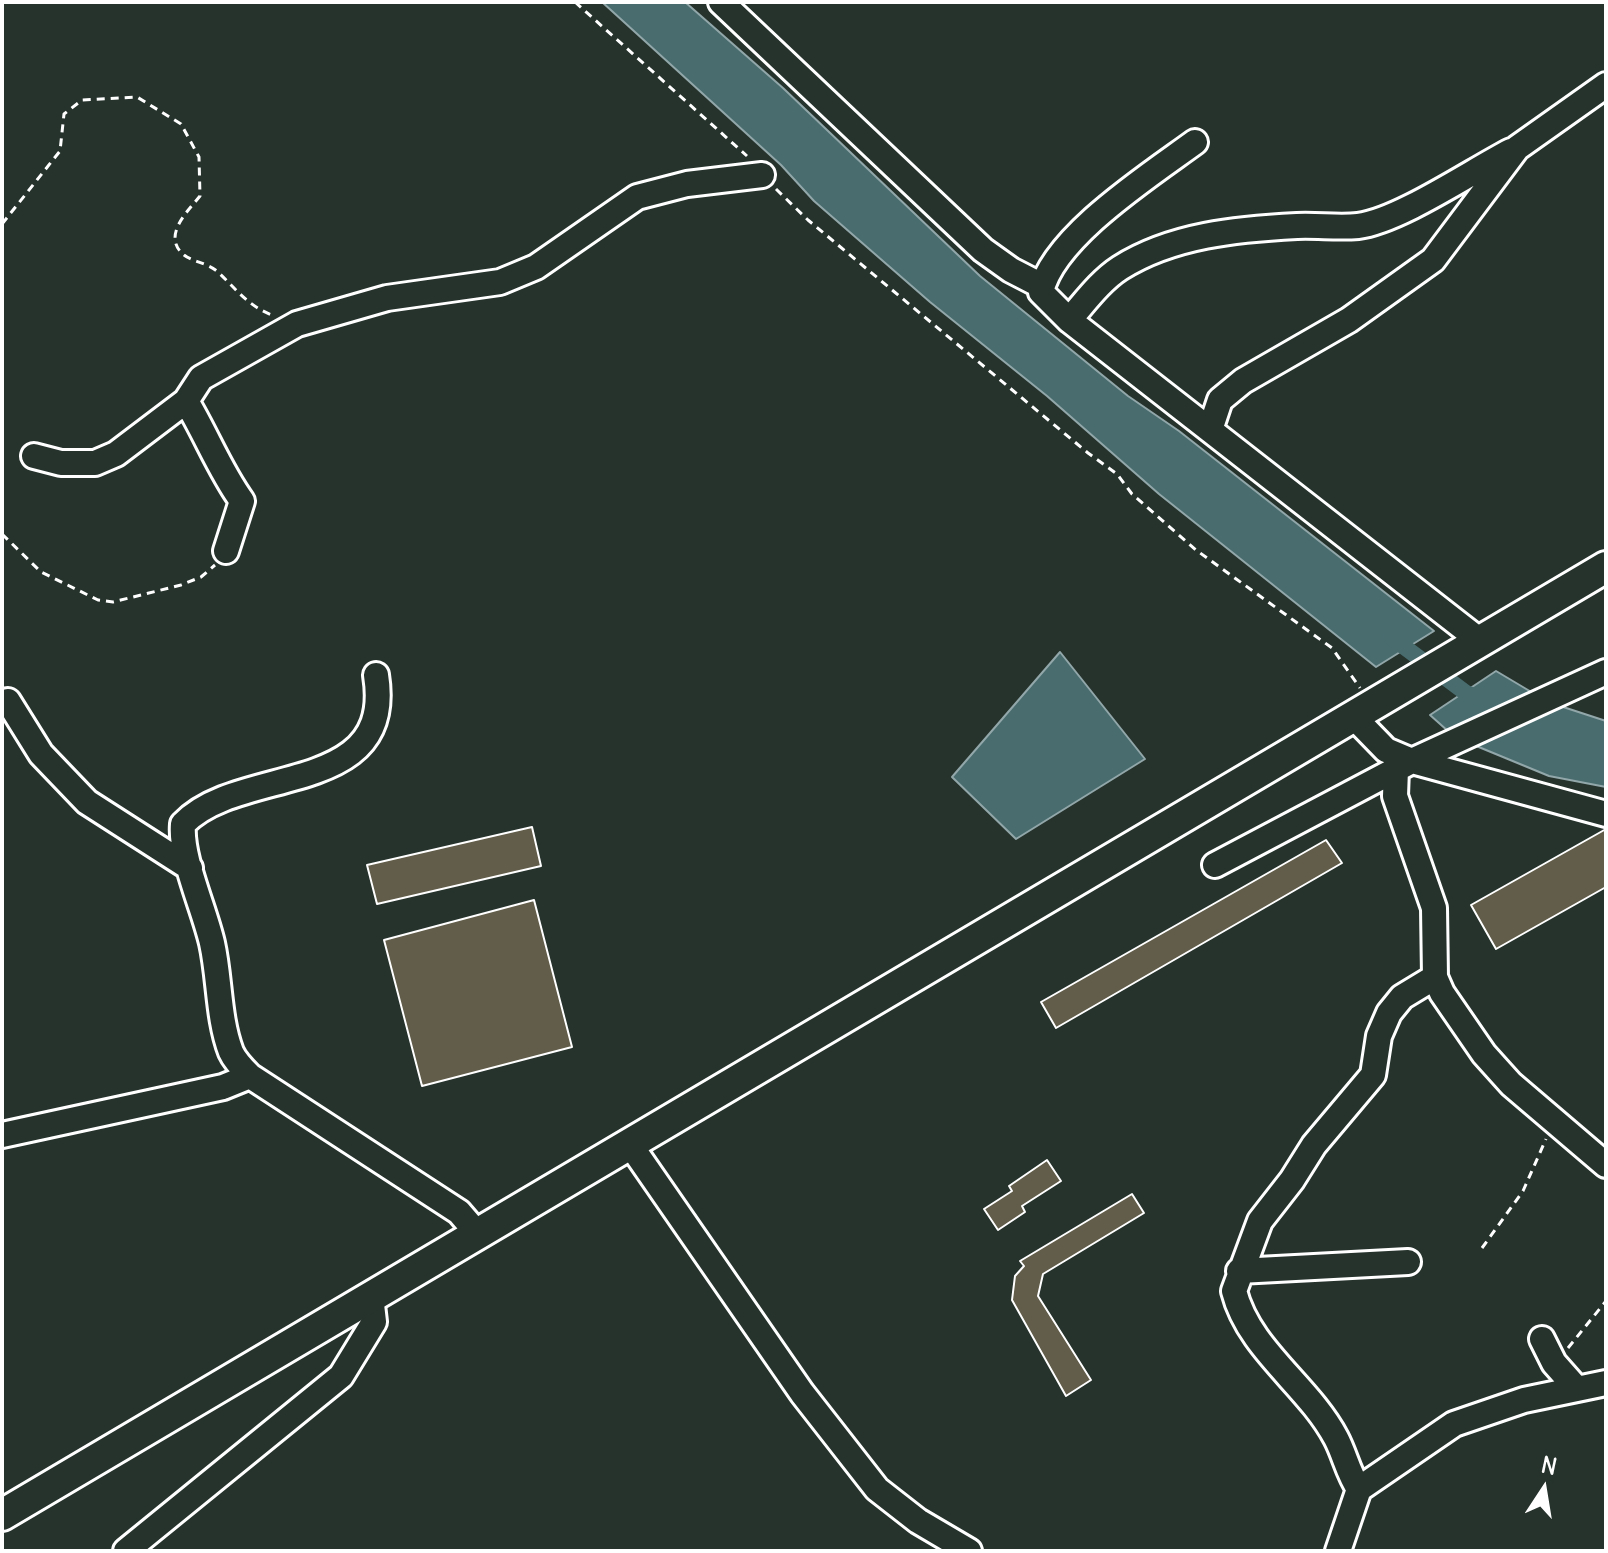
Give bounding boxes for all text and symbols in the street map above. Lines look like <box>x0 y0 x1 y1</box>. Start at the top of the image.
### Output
north arrow <box>1504 1449 1584 1529</box>
text: N <box>1539 1450 1559 1481</box>

